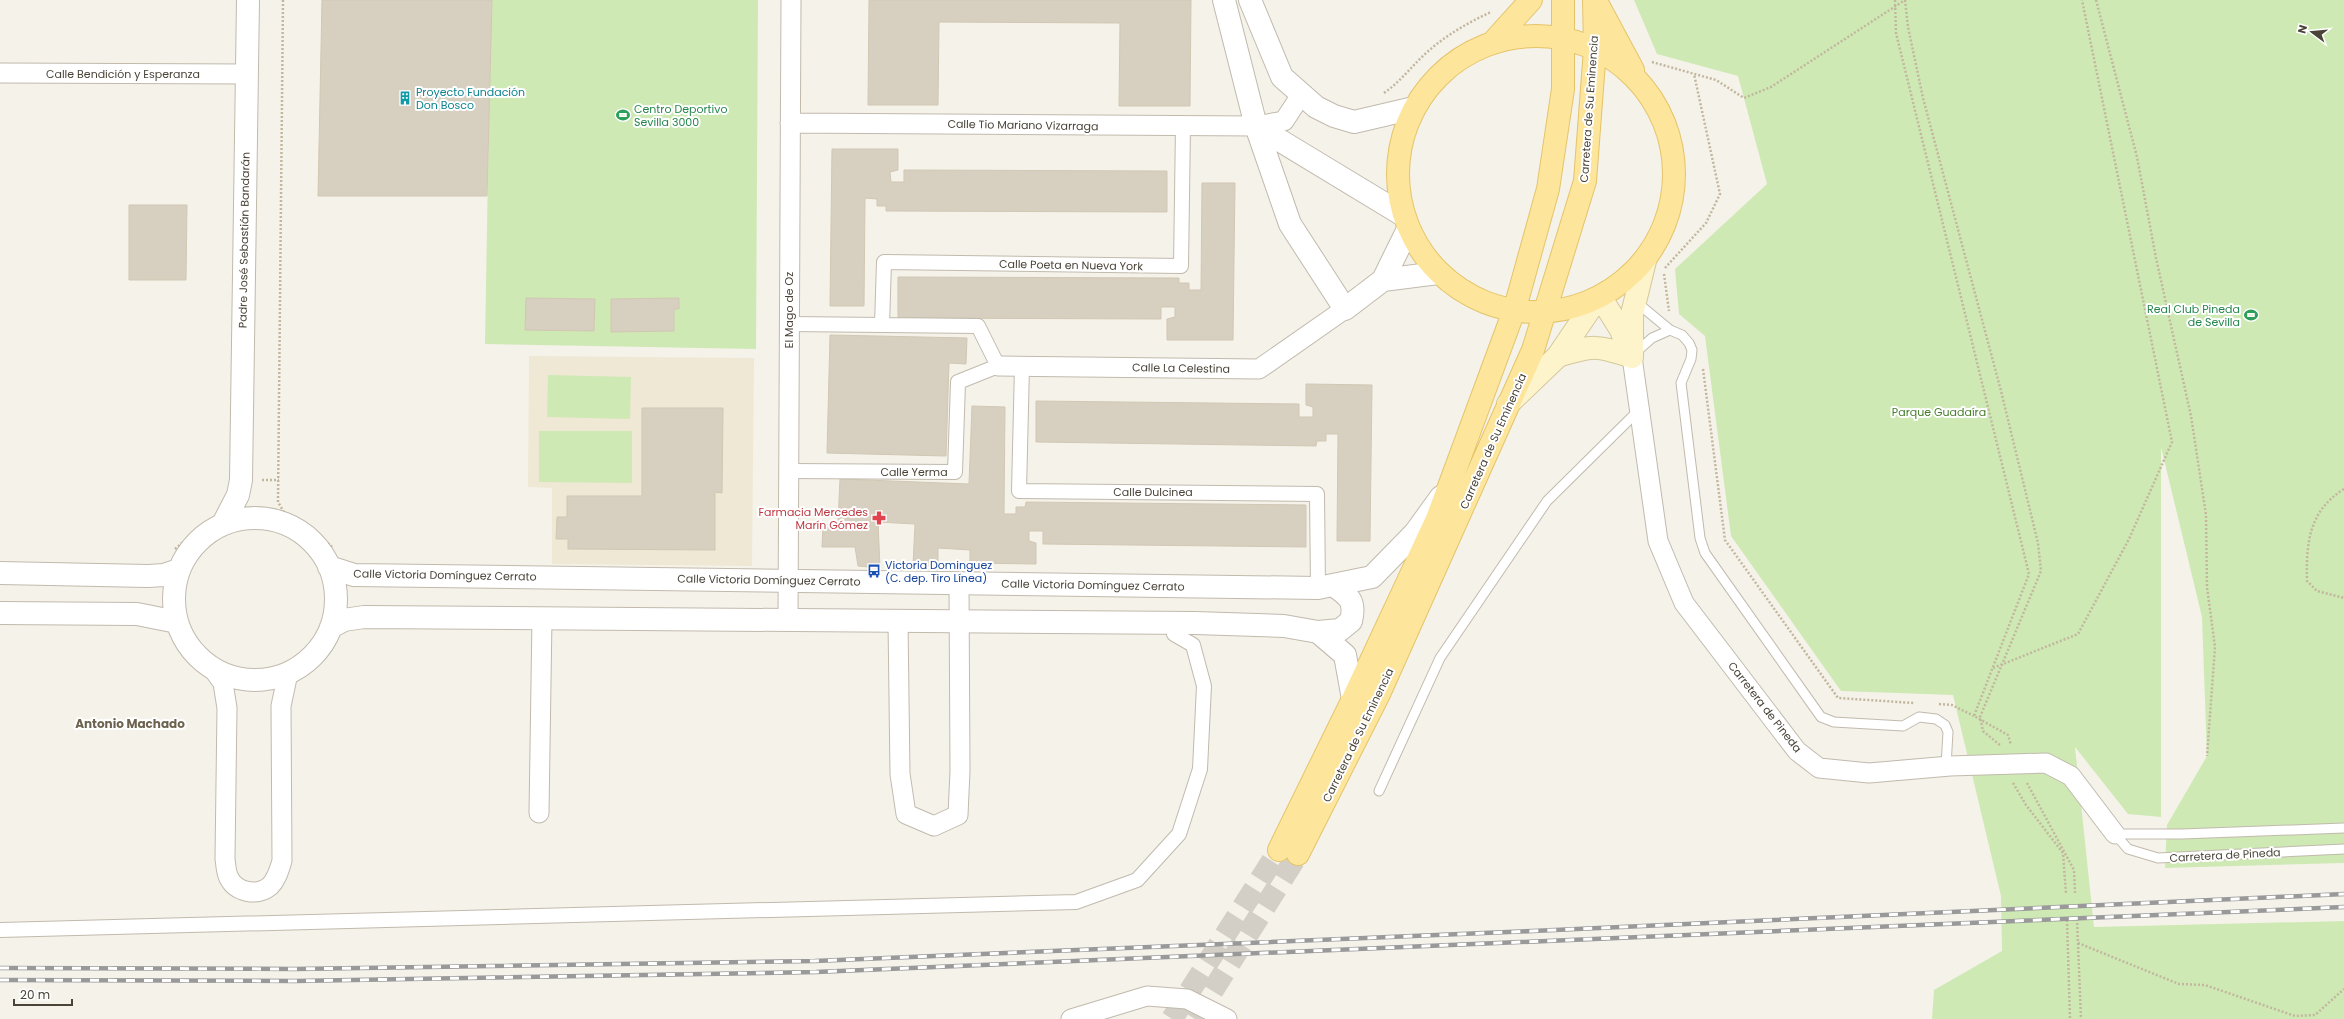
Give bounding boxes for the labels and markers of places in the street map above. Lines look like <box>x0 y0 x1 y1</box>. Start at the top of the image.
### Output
place label: Proyecto Fundación Don Bosco <box>416 84 525 113</box>
building icon: Proyecto Fundación Don Bosco <box>397 90 413 106</box>
place label: Centro Deportivo Sevilla 3000 <box>634 101 728 130</box>
sports icon: Centro Deportivo Sevilla 3000 <box>615 107 631 123</box>
place label: Real Club Pineda de Sevilla <box>2147 301 2240 330</box>
sports icon: Real Club Pineda de Sevilla <box>2243 307 2259 323</box>
place label: Farmacia Mercedes Marín Gómez <box>759 504 868 533</box>
pharmacy icon: Farmacia Mercedes Marín Gómez <box>871 510 887 526</box>
place label: Victoria Dominguez (C. dep. Tiro Línea) <box>885 557 992 586</box>
bus stop icon: Victoria Dominguez (C. dep. Tiro Línea) <box>866 563 882 579</box>

